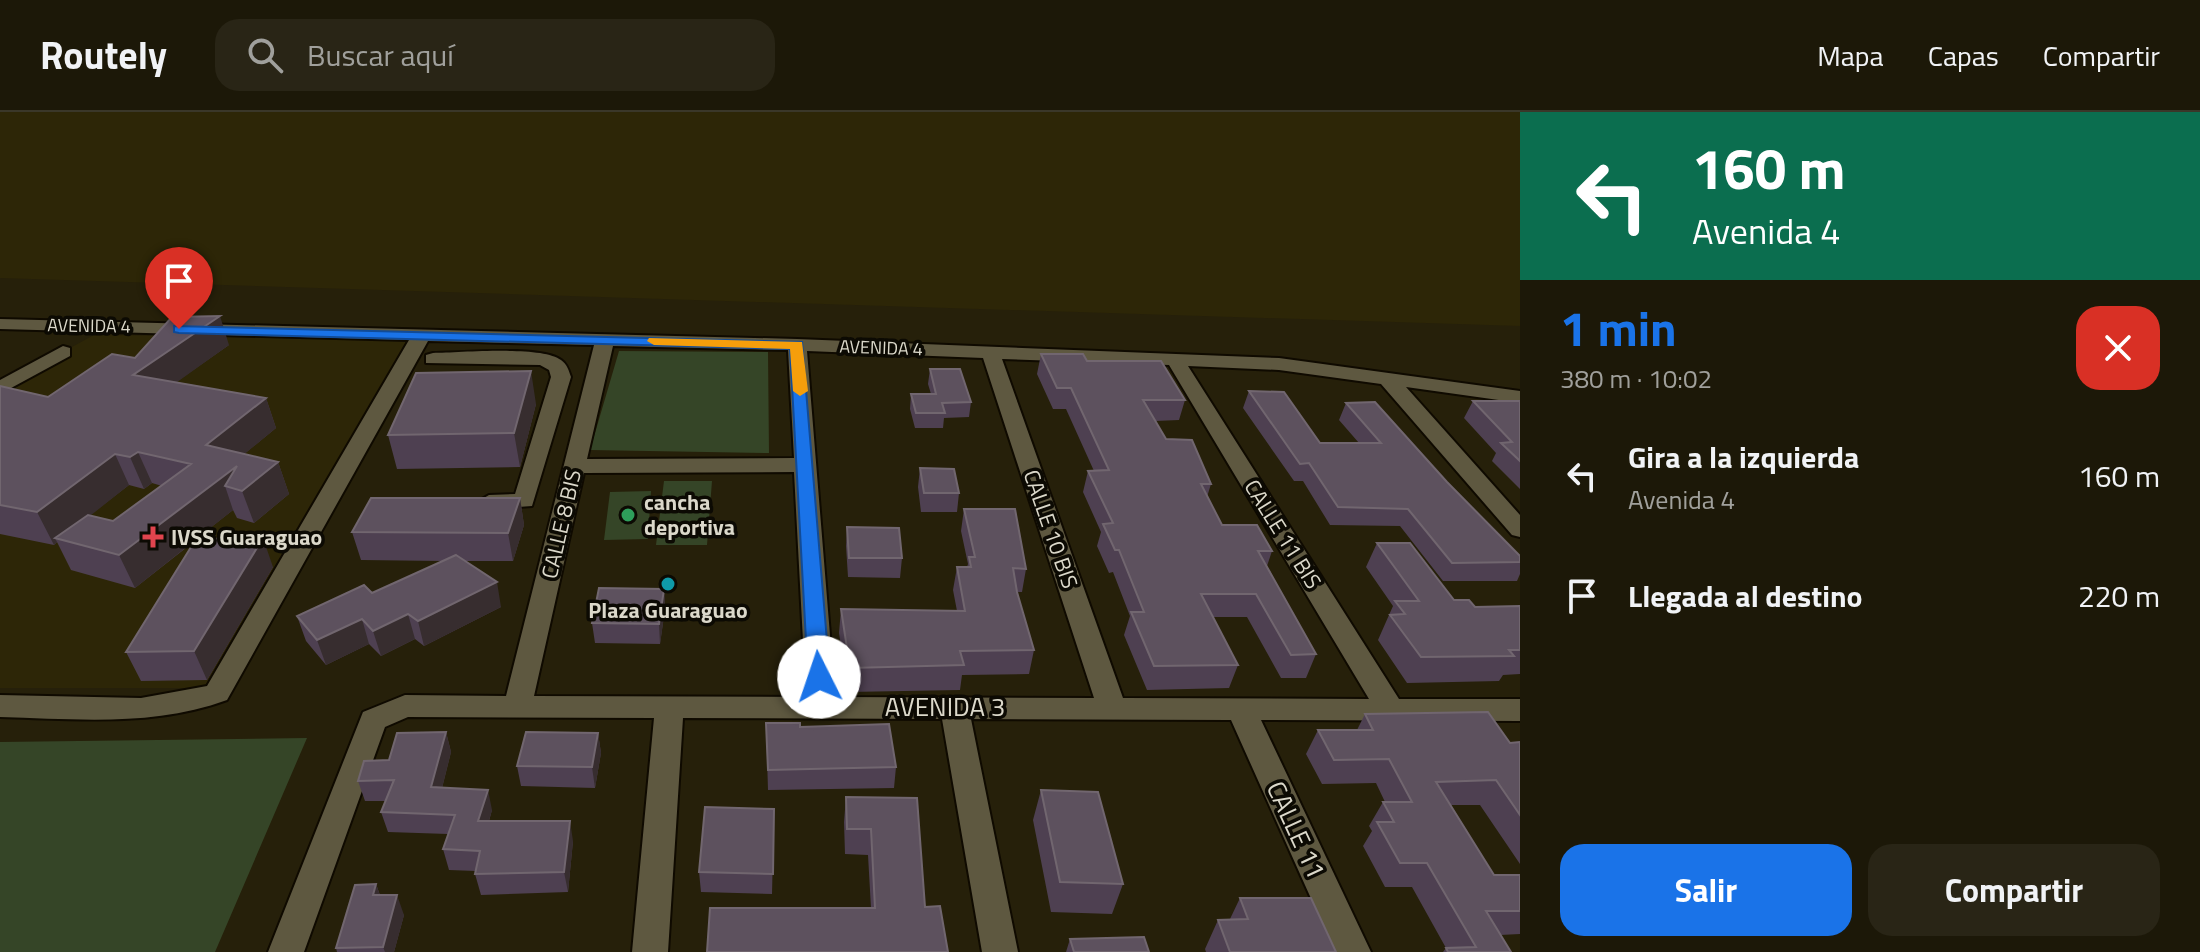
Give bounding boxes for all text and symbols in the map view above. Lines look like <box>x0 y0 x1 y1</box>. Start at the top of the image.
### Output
search box <box>215 19 775 91</box>
text: Routely <box>40 26 167 84</box>
text: Buscar aquí <box>307 32 454 78</box>
icon: search <box>243 33 287 77</box>
text: Mapa <box>1817 34 1884 77</box>
text: Capas <box>1928 34 1999 77</box>
text: Compartir <box>2043 34 2160 77</box>
text: 160 m <box>1692 126 1845 211</box>
icon: left <box>1560 144 1664 248</box>
text: Avenida 4 <box>1692 203 1840 258</box>
pin <box>145 247 213 329</box>
icon: arrive <box>157 259 201 303</box>
text: 1 min <box>1560 292 1677 365</box>
button: close <box>2076 306 2160 390</box>
street label: AVENIDA 4 <box>47 311 131 340</box>
street label: AVENIDA 4 <box>839 333 923 362</box>
text: 380 m · 10:02 <box>1560 359 1712 398</box>
text: Gira a la izquierda <box>1628 434 1859 480</box>
text: 160 m <box>2078 453 2160 499</box>
icon: left <box>1560 454 1604 498</box>
street label: CALLE 10 BIS <box>1015 465 1087 593</box>
street label: CALLE 8 BIS <box>532 466 590 582</box>
street label: CALLE 11 BIS <box>1236 473 1330 595</box>
text: Avenida 4 <box>1628 480 1735 519</box>
place label: cancha deportiva <box>644 485 735 544</box>
marker: cancha deportiva <box>619 506 637 524</box>
place label: IVSS Guaraguao <box>171 520 322 554</box>
marker: IVSS Guaraguao <box>142 526 164 548</box>
text: Llegada al destino <box>1628 573 1862 619</box>
text: 220 m <box>2078 573 2160 619</box>
icon: arrive <box>1560 574 1604 618</box>
marker: Plaza Guaraguao <box>659 575 677 593</box>
place label: Plaza Guaraguao <box>588 593 748 627</box>
position arrow <box>777 635 861 719</box>
street label: AVENIDA 3 <box>885 687 1005 726</box>
street label: CALLE 11 <box>1257 775 1336 885</box>
button: Salir <box>1560 844 1852 936</box>
button: Compartir <box>1868 844 2160 936</box>

